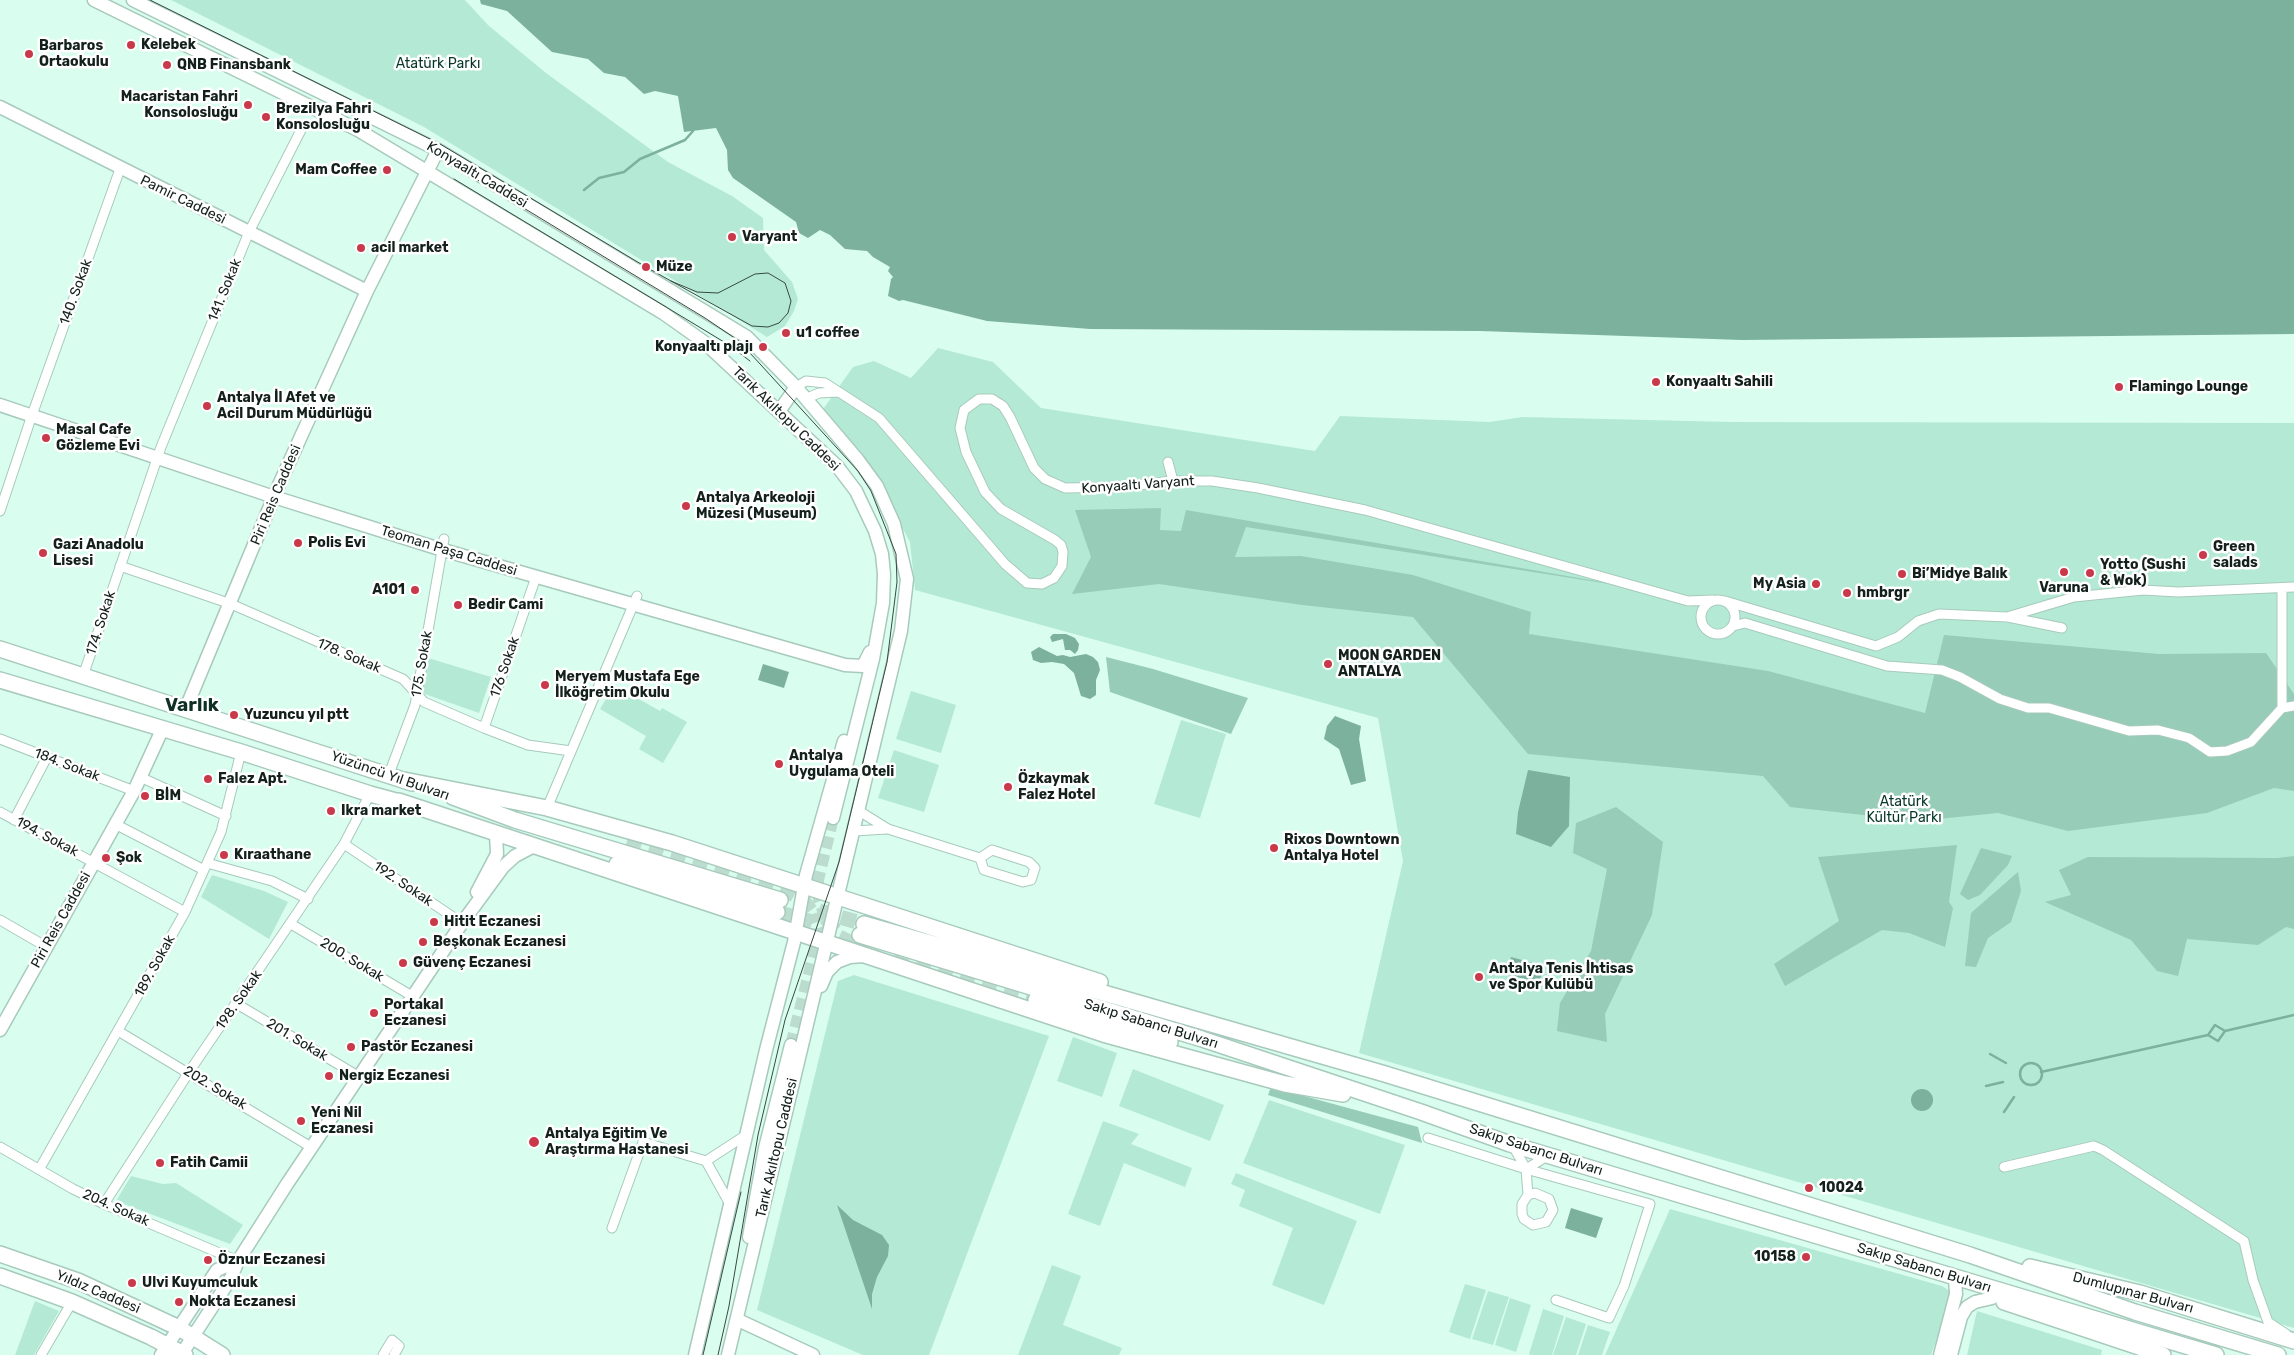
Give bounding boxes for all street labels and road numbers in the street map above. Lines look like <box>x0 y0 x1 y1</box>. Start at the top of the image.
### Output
street label: Konyaaltı Caddesi <box>423 138 531 212</box>
street label: Pamir Caddesi <box>137 172 229 228</box>
street label: 141. Sokak <box>205 256 245 324</box>
street label: 140. Sokak <box>56 257 96 327</box>
street label: Tarık Akıltopu Caddesi <box>729 363 843 475</box>
street label: Piri Reis Caddesi <box>247 442 305 548</box>
street label: Konyaaltı Varyant <box>1081 473 1195 497</box>
street label: Teoman Paşa Caddesi <box>379 522 519 580</box>
street label: 174. Sokak <box>83 589 119 657</box>
street label: 175. Sokak <box>408 630 436 698</box>
street label: 176 Sokak <box>487 634 523 700</box>
street label: 178. Sokak <box>315 635 383 677</box>
street label: 184. Sokak <box>32 745 102 785</box>
street label: Yüzüncü Yıl Bulvarı <box>329 748 451 804</box>
street label: 194. Sokak <box>13 814 81 860</box>
street label: 192. Sokak <box>370 858 436 910</box>
street label: Piri Reis Caddesi <box>28 869 94 971</box>
street label: 189. Sokak <box>131 932 179 1000</box>
street label: 200. Sokak <box>317 934 387 986</box>
street label: 198. Sokak <box>212 967 266 1033</box>
street label: Sakıp Sabancı Bulvarı <box>1082 996 1220 1052</box>
street label: 201. Sokak <box>263 1015 331 1065</box>
street label: 202. Sokak <box>180 1063 250 1113</box>
street label: Tarık Akıltopu Caddesi <box>753 1076 801 1220</box>
street label: Sakıp Sabancı Bulvarı <box>1467 1120 1605 1180</box>
street label: 204. Sokak <box>80 1186 152 1230</box>
street label: Sakıp Sabancı Bulvarı <box>1855 1240 1993 1296</box>
street label: Yıldız Caddesi <box>53 1267 143 1317</box>
street label: Dumlupınar Bulvarı <box>2071 1269 2195 1317</box>

